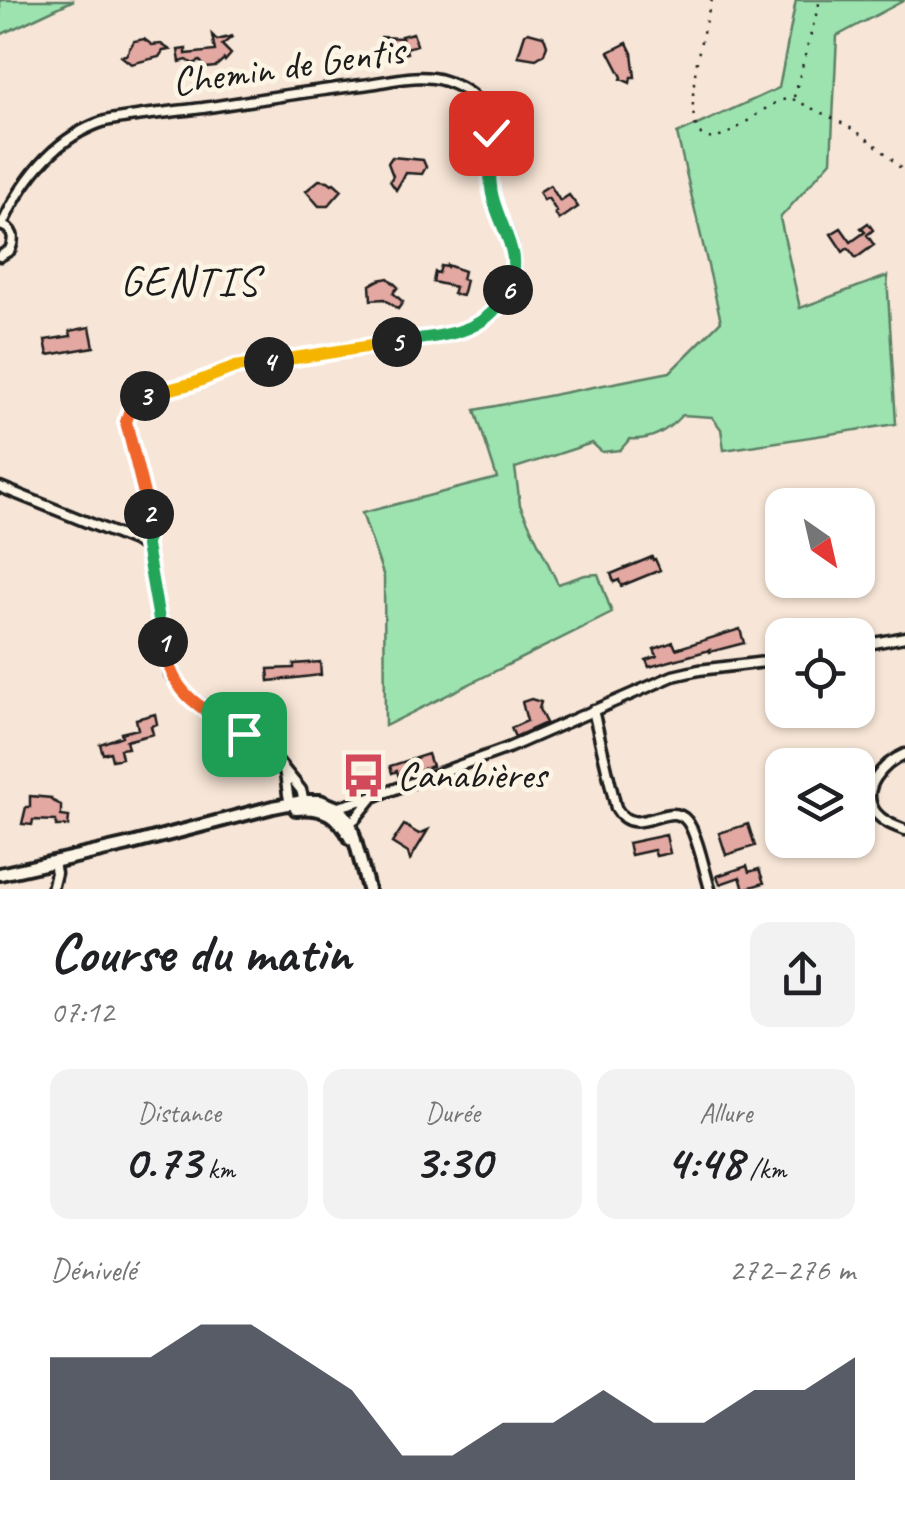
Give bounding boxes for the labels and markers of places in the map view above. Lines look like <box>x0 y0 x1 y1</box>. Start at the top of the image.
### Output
pin <box>449 91 534 176</box>
pin: 6 <box>483 265 533 315</box>
pin: 5 <box>372 317 422 367</box>
pin: 4 <box>244 337 294 387</box>
pin: 3 <box>120 371 170 421</box>
pin: 2 <box>124 489 174 539</box>
pin: 1 <box>138 617 188 667</box>
pin <box>202 692 287 777</box>
place label: Canabières <box>397 750 550 800</box>
bus stop icon: Canabières <box>340 751 388 799</box>

